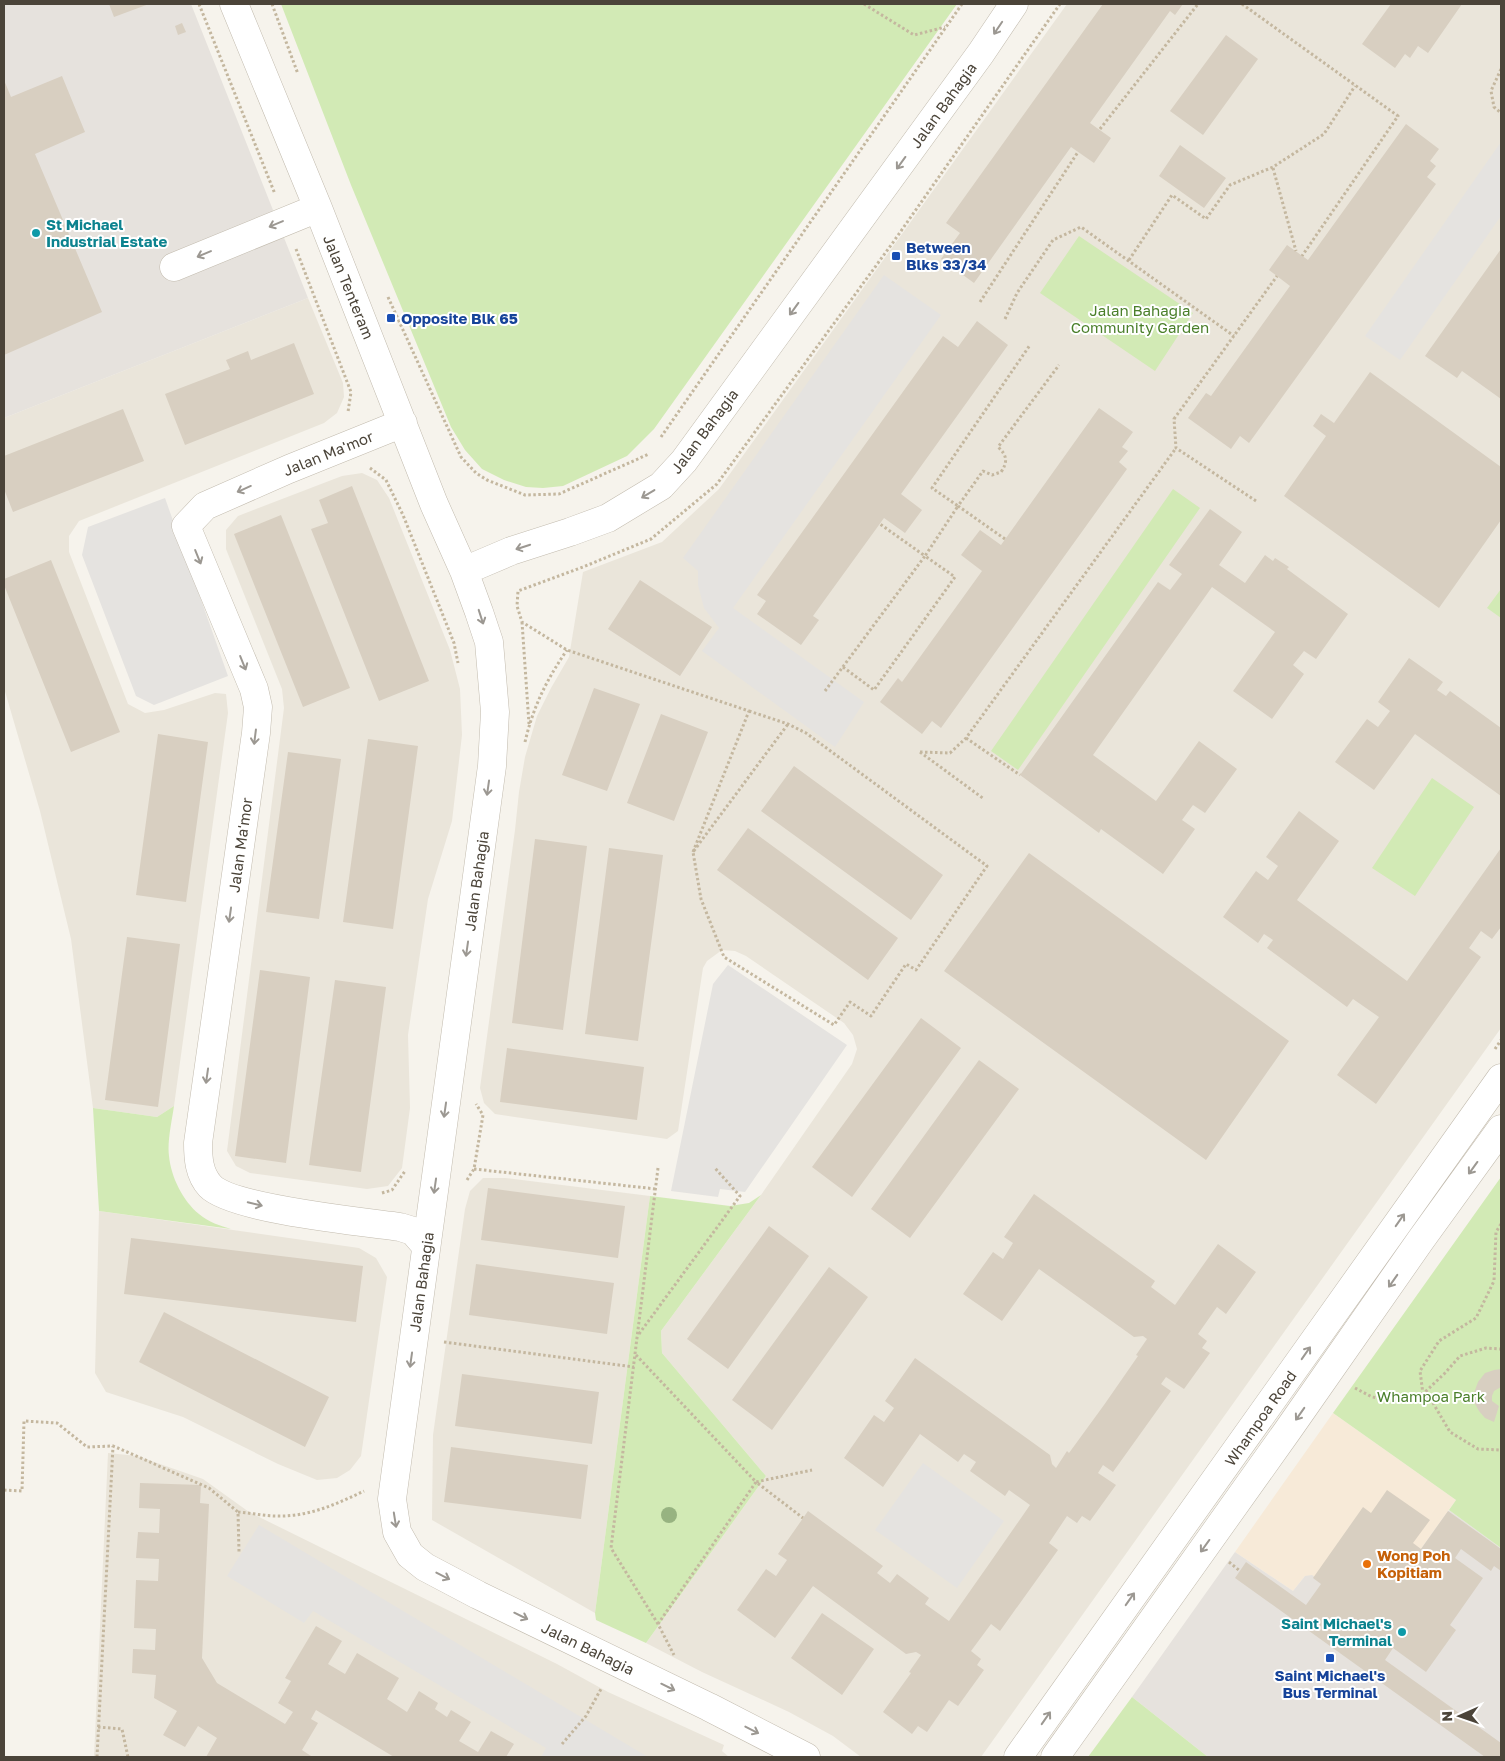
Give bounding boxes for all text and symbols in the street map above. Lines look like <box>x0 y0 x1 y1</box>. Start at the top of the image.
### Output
one-way arrow <box>993 21 1003 35</box>
street label: Jalan Bahagia <box>906 59 980 151</box>
one-way arrow <box>896 156 906 170</box>
place label: St Michael Industrial Estate <box>46 215 167 250</box>
one-way arrow <box>269 219 284 229</box>
marker: St Michael Industrial Estate <box>30 227 42 239</box>
street label: Jalan Tenteram <box>320 232 378 342</box>
place label: Between Blks 33/34 <box>906 238 986 273</box>
one-way arrow <box>197 250 212 260</box>
marker: Between Blks 33/34 <box>890 250 902 262</box>
park label: Jalan Bahagia Community Garden <box>1071 301 1209 336</box>
one-way arrow <box>789 302 800 315</box>
place label: Opposite Blk 65 <box>401 309 518 327</box>
marker: Opposite Blk 65 <box>385 312 397 324</box>
street label: Jalan Bahagia <box>666 385 742 477</box>
street label: Jalan Ma'mor <box>280 427 376 479</box>
one-way arrow <box>237 484 252 494</box>
one-way arrow <box>641 489 655 499</box>
one-way arrow <box>516 543 532 552</box>
one-way arrow <box>194 549 204 564</box>
one-way arrow <box>476 608 486 624</box>
one-way arrow <box>239 654 248 670</box>
one-way arrow <box>250 729 260 745</box>
one-way arrow <box>483 780 493 796</box>
street label: Jalan Ma'mor <box>224 796 256 894</box>
street label: Jalan Bahagia <box>460 830 492 932</box>
one-way arrow <box>225 907 235 923</box>
one-way arrow <box>462 941 472 957</box>
one-way arrow <box>202 1068 212 1084</box>
one-way arrow <box>440 1102 450 1118</box>
one-way arrow <box>1467 1161 1478 1175</box>
one-way arrow <box>429 1178 439 1194</box>
one-way arrow <box>247 1200 263 1209</box>
one-way arrow <box>1395 1214 1405 1228</box>
street label: Jalan Bahagia <box>405 1231 437 1333</box>
one-way arrow <box>1388 1273 1398 1287</box>
one-way arrow <box>1301 1346 1311 1360</box>
one-way arrow <box>405 1351 415 1367</box>
street label: Whampoa Road <box>1220 1367 1300 1469</box>
park label: Whampoa Park <box>1377 1387 1486 1405</box>
one-way arrow <box>1295 1407 1305 1421</box>
one-way arrow <box>390 1512 400 1528</box>
one-way arrow <box>1200 1539 1210 1553</box>
place label: Wong Poh Kopitiam <box>1377 1546 1450 1581</box>
marker: Wong Poh Kopitiam <box>1361 1558 1373 1570</box>
one-way arrow <box>435 1572 450 1581</box>
one-way arrow <box>1125 1592 1135 1606</box>
one-way arrow <box>514 1612 529 1622</box>
place label: Saint Michael's Terminal <box>1281 1614 1392 1649</box>
street label: Jalan Bahagia <box>539 1618 637 1678</box>
marker: Saint Michael's Terminal <box>1396 1626 1408 1638</box>
marker: Saint Michael's Bus Terminal <box>1324 1652 1336 1664</box>
place label: Saint Michael's Bus Terminal <box>1275 1666 1385 1701</box>
one-way arrow <box>660 1683 675 1692</box>
north arrow <box>1435 1691 1485 1741</box>
one-way arrow <box>1041 1711 1051 1725</box>
text: N <box>1438 1711 1455 1722</box>
one-way arrow <box>745 1725 760 1735</box>

